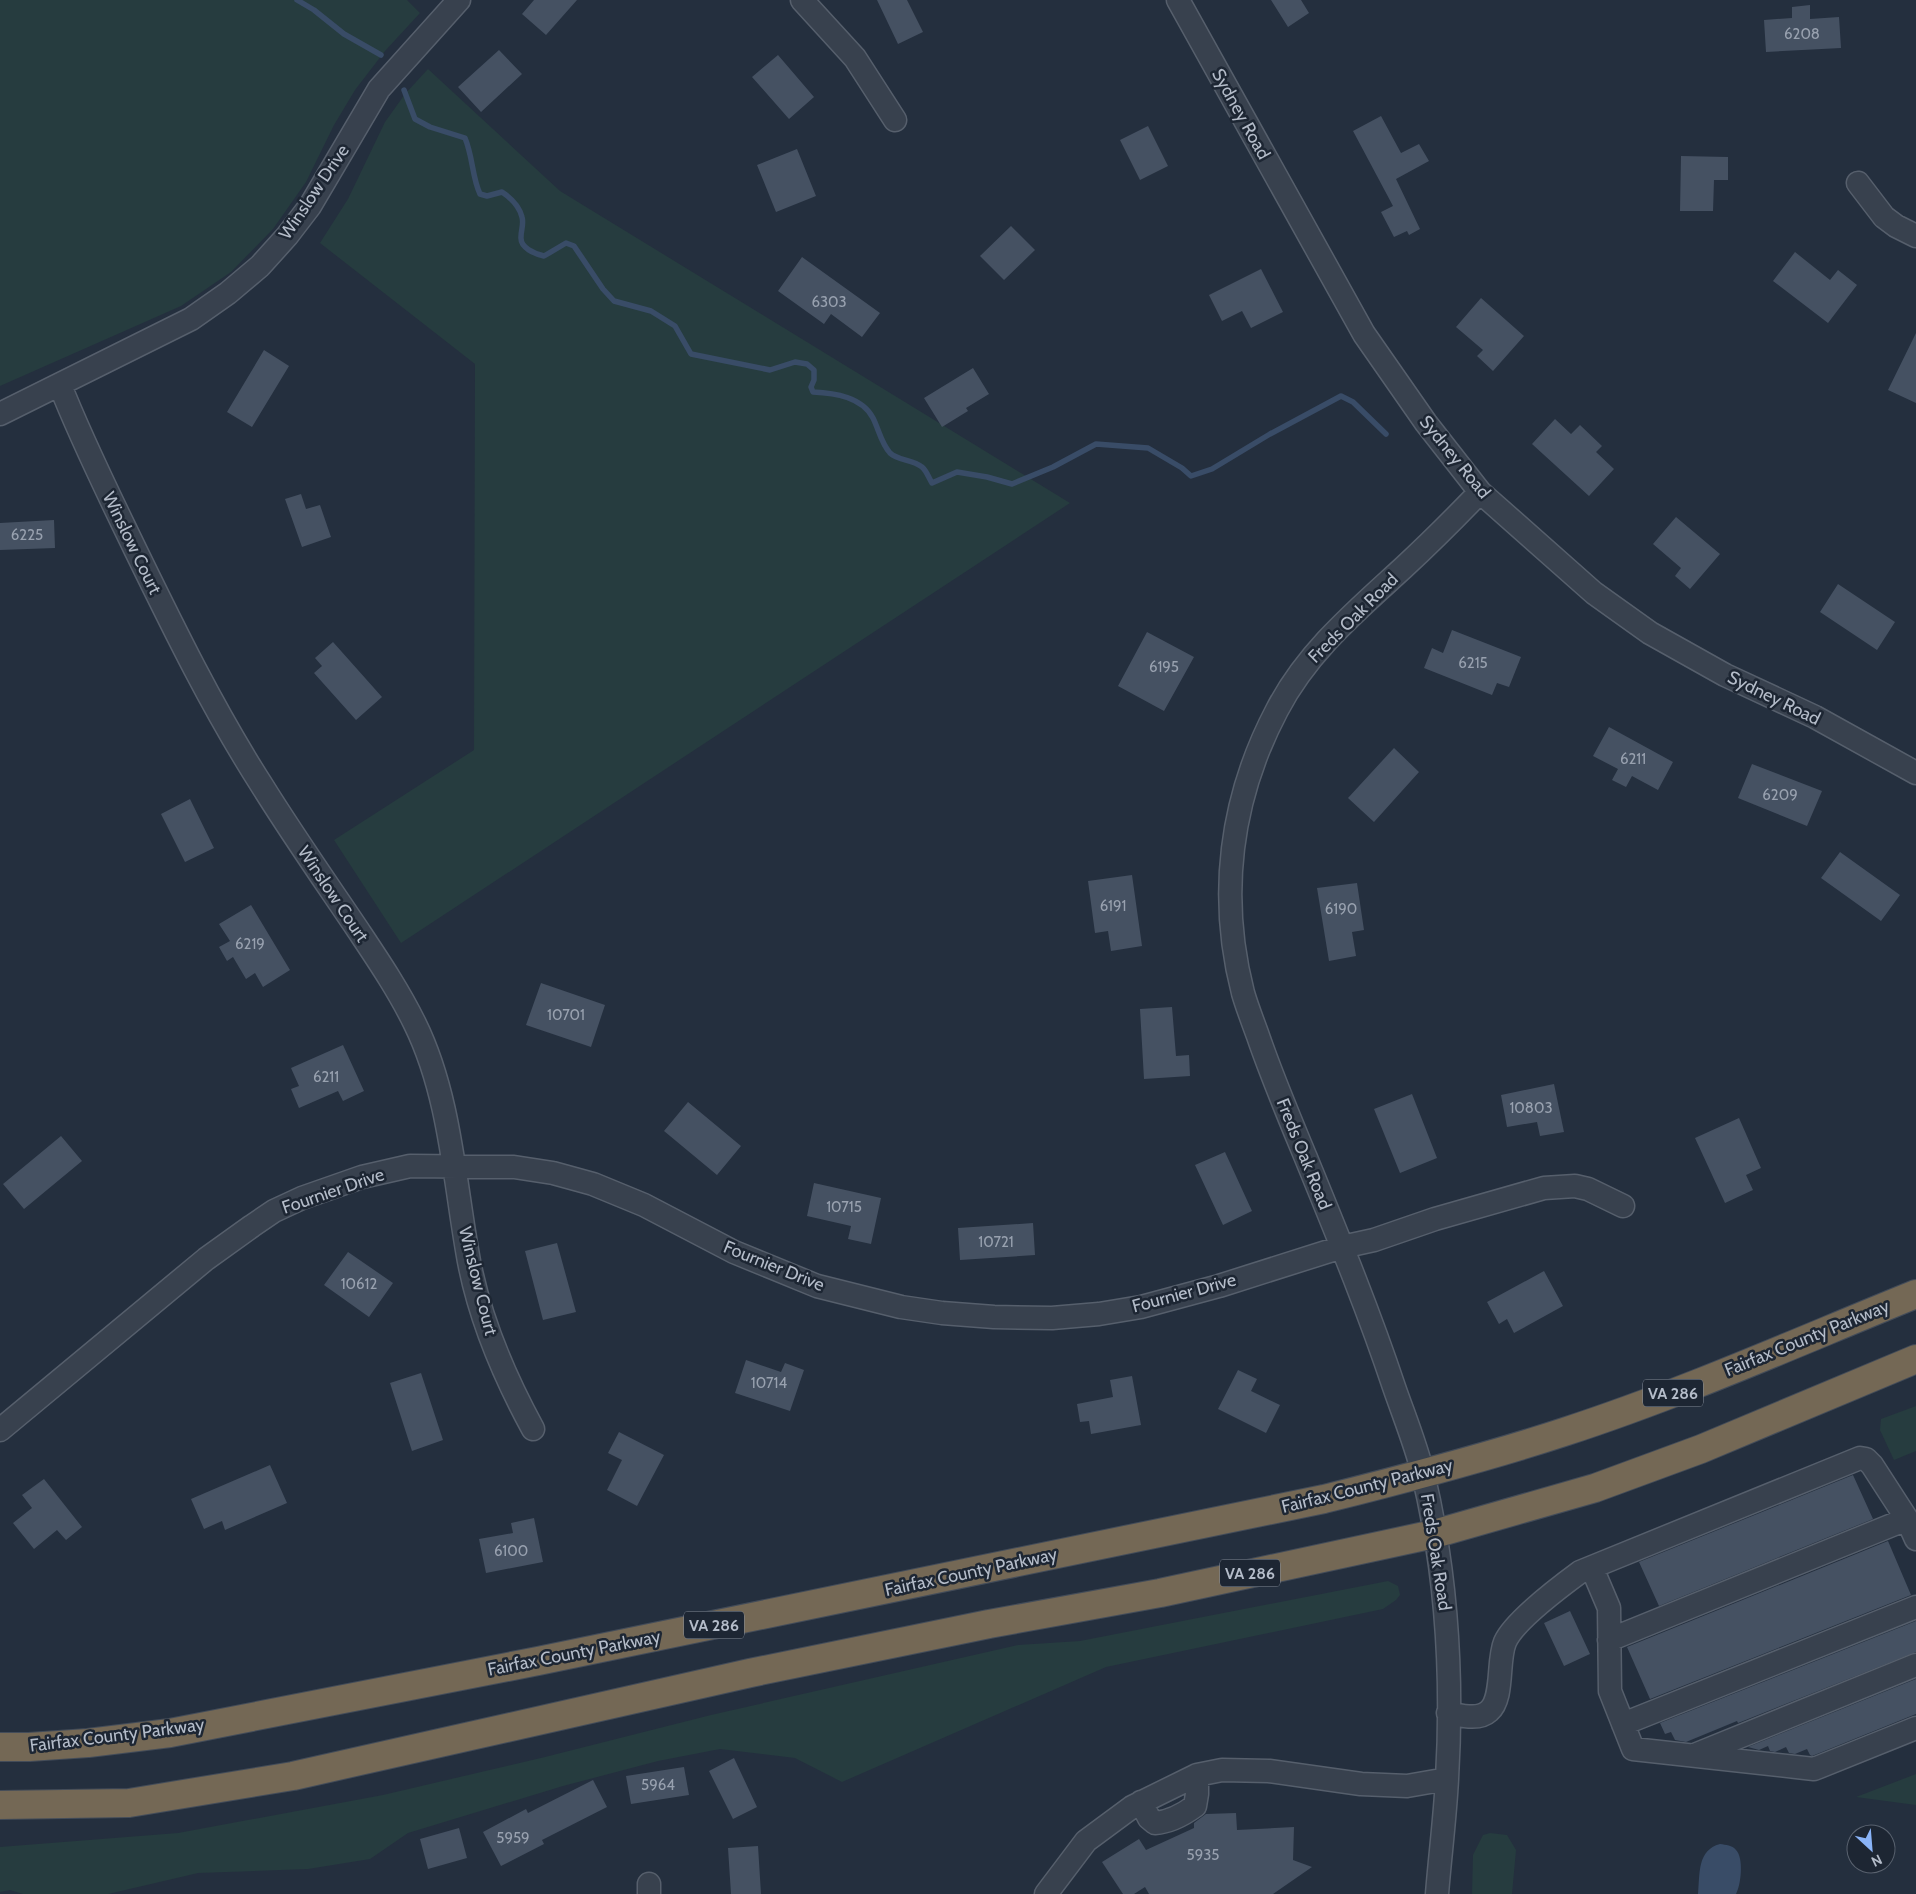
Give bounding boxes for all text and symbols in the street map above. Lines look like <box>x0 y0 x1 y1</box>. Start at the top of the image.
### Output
house number: 6208 <box>1784 25 1820 43</box>
street label: Sydney Road <box>1207 65 1275 163</box>
street label: Winslow Drive <box>274 140 354 244</box>
house number: 6303 <box>811 293 847 311</box>
street label: Sydney Road <box>1415 411 1495 503</box>
street label: Winslow Court <box>98 488 166 598</box>
house number: 6225 <box>11 526 43 544</box>
street label: Freds Oak Road <box>1303 568 1403 668</box>
house number: 6215 <box>1458 654 1488 672</box>
house number: 6195 <box>1149 658 1179 676</box>
street label: Sydney Road <box>1724 666 1824 730</box>
house number: 6211 <box>1620 750 1646 768</box>
house number: 6209 <box>1762 786 1798 804</box>
street label: Winslow Court <box>293 842 373 946</box>
house number: 6191 <box>1100 897 1126 915</box>
house number: 6190 <box>1325 900 1357 918</box>
house number: 6219 <box>235 935 265 953</box>
house number: 10701 <box>547 1006 585 1024</box>
house number: 6211 <box>313 1068 339 1086</box>
street label: Freds Oak Road <box>1272 1095 1336 1213</box>
house number: 10803 <box>1509 1099 1553 1117</box>
street label: Fournier Drive <box>279 1163 387 1219</box>
house number: 10715 <box>826 1198 862 1216</box>
street label: Winslow Court <box>454 1224 502 1338</box>
house number: 10721 <box>978 1233 1014 1251</box>
street label: Fournier Drive <box>720 1236 828 1296</box>
street label: Fournier Drive <box>1130 1269 1238 1317</box>
house number: 10612 <box>341 1275 377 1293</box>
street label: Fairfax County Parkway <box>1721 1295 1893 1381</box>
house number: 10714 <box>751 1374 787 1392</box>
road number: VA 286 <box>1643 1380 1703 1406</box>
street label: Fairfax County Parkway <box>1279 1454 1455 1518</box>
street label: Freds Oak Road <box>1416 1492 1456 1612</box>
house number: 6100 <box>494 1542 528 1560</box>
street label: Fairfax County Parkway <box>883 1543 1059 1601</box>
road number: VA 286 <box>1220 1560 1280 1586</box>
road number: VA 286 <box>684 1612 744 1638</box>
street label: Fairfax County Parkway <box>486 1625 662 1681</box>
street label: Fairfax County Parkway <box>28 1713 206 1757</box>
house number: 5964 <box>641 1776 675 1794</box>
north arrow <box>1846 1824 1896 1874</box>
house number: 5959 <box>496 1829 530 1847</box>
house number: 5935 <box>1187 1846 1219 1864</box>
text: N <box>1868 1850 1885 1871</box>

